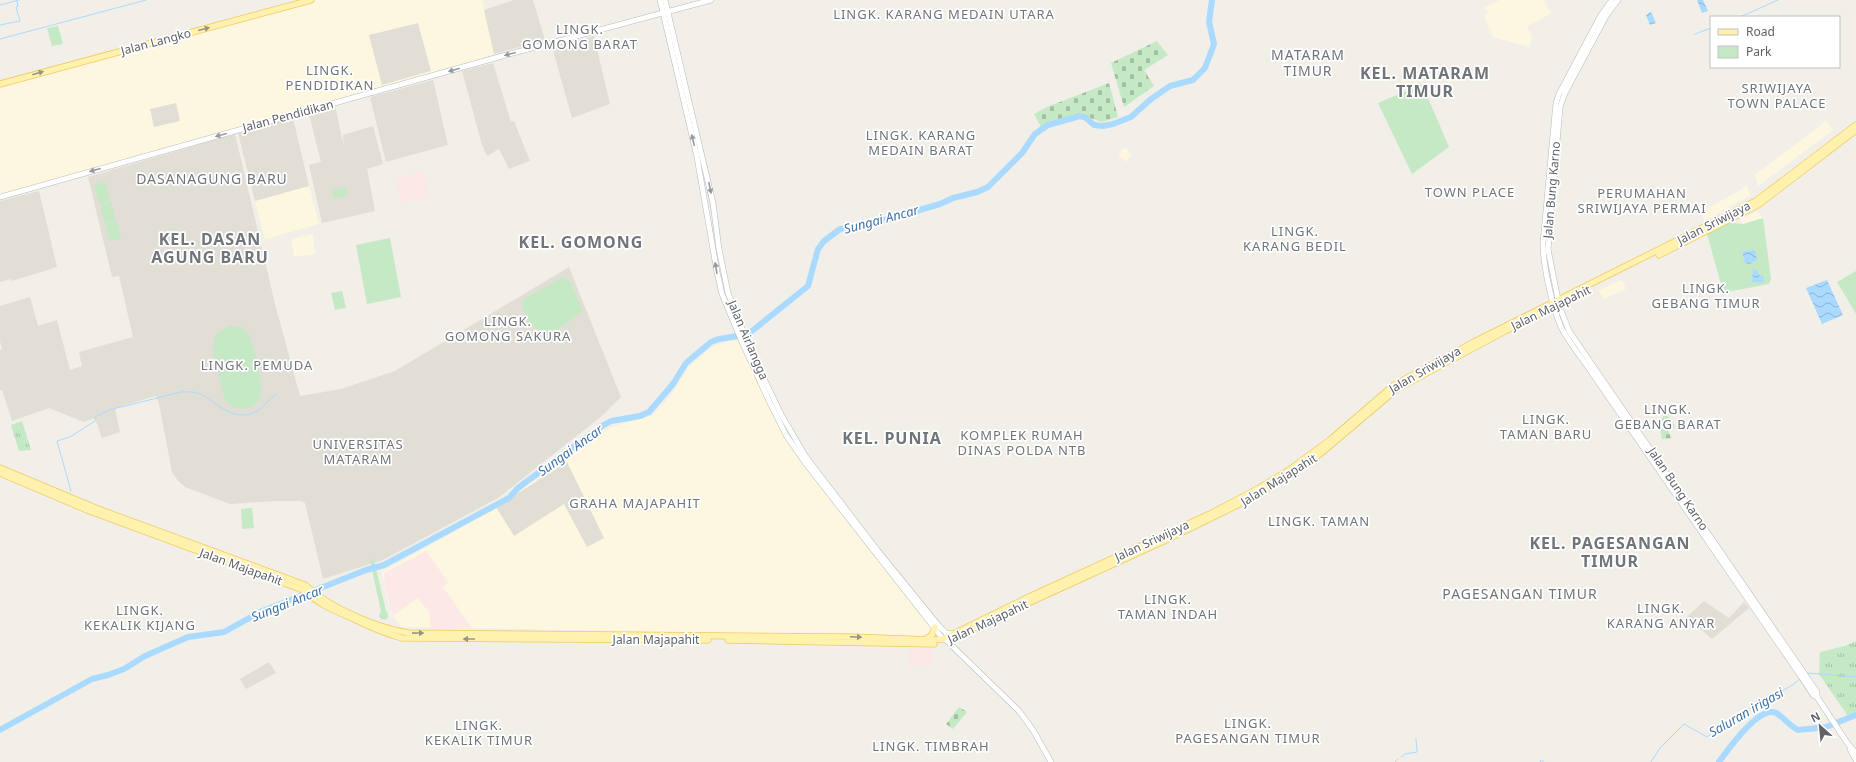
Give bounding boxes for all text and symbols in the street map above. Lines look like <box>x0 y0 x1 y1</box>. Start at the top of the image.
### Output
district label: LINGK. KARANG MEDAIN UTARA <box>833 5 1055 23</box>
legend <box>1710 16 1840 68</box>
district label: LINGK. GOMONG BARAT <box>522 20 638 53</box>
text: Road <box>1746 23 1775 40</box>
street label: Jalan Langko <box>118 24 193 59</box>
one-way arrow <box>198 26 210 32</box>
text: Park <box>1746 43 1772 60</box>
district label: MATARAM TIMUR <box>1271 45 1345 80</box>
one-way arrow <box>503 51 515 57</box>
district label: LINGK. PENDIDIKAN <box>285 61 375 94</box>
district label: KEL. MATARAM TIMUR <box>1360 62 1490 102</box>
one-way arrow <box>447 67 459 73</box>
one-way arrow <box>31 70 44 76</box>
district label: SRIWIJAYA TOWN PALACE <box>1727 79 1827 112</box>
street label: Jalan Pendidikan <box>240 95 335 136</box>
district label: LINGK. KARANG MEDAIN BARAT <box>866 126 976 159</box>
one-way arrow <box>214 132 226 138</box>
one-way arrow <box>690 134 696 146</box>
street label: Jalan Bung Karno <box>1539 141 1564 240</box>
one-way arrow <box>89 167 101 173</box>
district label: DASANAGUNG BARU <box>136 169 288 188</box>
one-way arrow <box>707 182 713 194</box>
district label: TOWN PLACE <box>1425 183 1515 201</box>
district label: PERUMAHAN SRIWIJAYA PERMAI <box>1577 184 1707 217</box>
street label: Jalan Sriwijaya <box>1673 197 1753 249</box>
water label: Sungai Ancar <box>842 200 921 238</box>
district label: LINGK. KARANG BEDIL <box>1243 222 1347 255</box>
district label: KEL. DASAN AGUNG BARU <box>151 228 269 268</box>
district label: KEL. GOMONG <box>519 231 643 253</box>
one-way arrow <box>713 262 719 274</box>
district label: LINGK. GEBANG TIMUR <box>1651 279 1761 312</box>
street label: Jalan Majapahit <box>1507 281 1594 335</box>
street label: Jalan Airlangga <box>724 297 773 382</box>
district label: LINGK. GOMONG SAKURA <box>445 312 571 345</box>
street label: Jalan Sriwijaya <box>1385 342 1464 397</box>
district label: LINGK. PEMUDA <box>201 356 313 374</box>
district label: LINGK. GEBANG BARAT <box>1614 400 1722 433</box>
district label: LINGK. TAMAN BARU <box>1500 410 1592 443</box>
water label: Sungai Ancar <box>534 420 607 480</box>
district label: KOMPLEK RUMAH DINAS POLDA NTB <box>958 426 1086 459</box>
district label: KEL. PUNIA <box>842 427 942 449</box>
district label: UNIVERSITAS MATARAM <box>312 435 404 468</box>
street label: Jalan Bung Karno <box>1644 443 1713 534</box>
street label: Jalan Majapahit <box>1237 449 1321 510</box>
district label: GRAHA MAJAPAHIT <box>569 494 701 512</box>
district label: LINGK. TAMAN <box>1268 512 1370 530</box>
street label: Jalan Sriwijaya <box>1111 516 1192 566</box>
district label: KEL. PAGESANGAN TIMUR <box>1529 532 1691 572</box>
street label: Jalan Majapahit <box>197 543 285 590</box>
water label: Sungai Ancar <box>248 580 327 626</box>
district label: PAGESANGAN TIMUR <box>1442 584 1598 603</box>
district label: LINGK. TAMAN INDAH <box>1118 590 1218 623</box>
street label: Jalan Majapahit <box>944 595 1031 648</box>
district label: LINGK. KARANG ANYAR <box>1607 599 1715 632</box>
district label: LINGK. KEKALIK KIJANG <box>84 601 196 634</box>
one-way arrow <box>412 630 425 636</box>
street label: Jalan Majapahit <box>612 631 700 648</box>
one-way arrow <box>850 634 863 640</box>
one-way arrow <box>462 636 475 642</box>
water label: Saluran irigasi <box>1705 683 1787 741</box>
north arrow <box>1800 706 1840 746</box>
text: N <box>1808 708 1823 725</box>
district label: LINGK. PAGESANGAN TIMUR <box>1175 714 1321 747</box>
district label: LINGK. KEKALIK TIMUR <box>425 716 533 749</box>
district label: LINGK. TIMBRAH <box>872 737 990 755</box>

